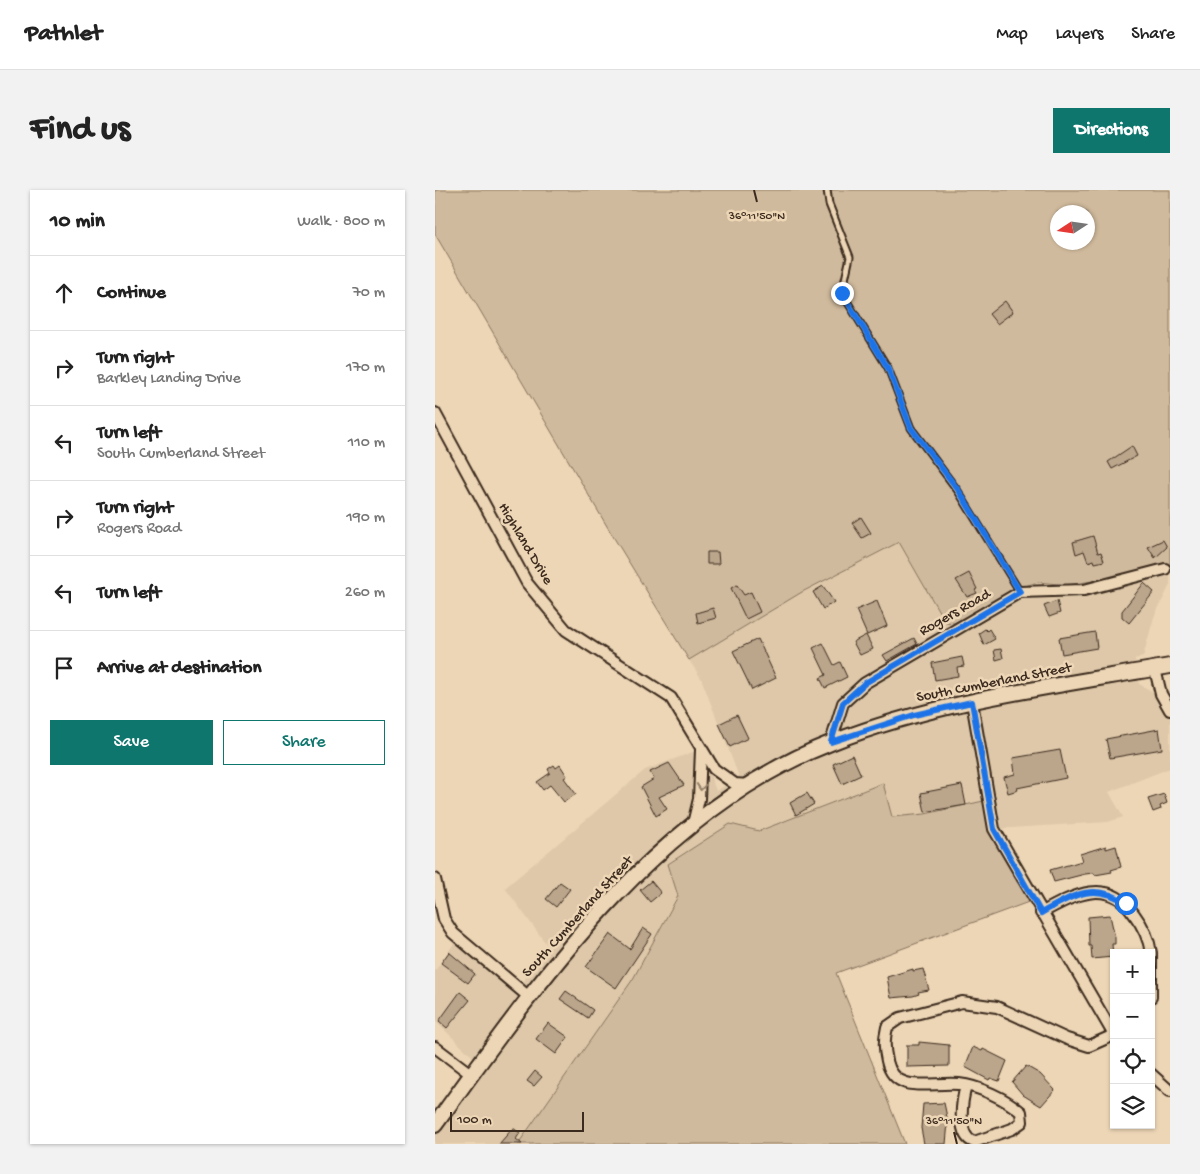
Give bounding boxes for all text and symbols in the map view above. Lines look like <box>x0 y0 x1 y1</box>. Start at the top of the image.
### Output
text: Pathlet <box>25 20 102 49</box>
text: Map <box>996 24 1028 45</box>
text: Layers <box>1056 24 1103 45</box>
text: Share <box>1131 24 1175 45</box>
button: Directions <box>1053 108 1170 153</box>
text: Find us <box>30 110 130 151</box>
north arrow <box>1050 205 1095 250</box>
text: 10 min <box>50 210 105 235</box>
text: 36°11'50"N <box>728 210 785 224</box>
text: Walk · 800 m <box>297 213 385 232</box>
icon: ahead <box>50 279 78 307</box>
text: Continue <box>97 282 166 305</box>
route end <box>831 282 854 305</box>
text: 70 m <box>352 284 385 303</box>
text: Turn right <box>97 347 173 370</box>
icon: right <box>50 354 78 382</box>
text: 170 m <box>346 359 385 378</box>
text: Barkley Landing Drive <box>97 370 241 389</box>
text: Turn left <box>97 422 161 445</box>
icon: left <box>50 429 78 457</box>
text: 110 m <box>348 434 385 453</box>
text: South Cumberland Street <box>97 445 265 464</box>
text: Turn right <box>97 497 173 520</box>
street label: Highland Drive <box>494 500 557 588</box>
icon: right <box>50 504 78 532</box>
text: 190 m <box>346 509 385 528</box>
text: Rogers Road <box>97 520 181 539</box>
icon: left <box>50 579 78 607</box>
text: Turn left <box>97 582 161 605</box>
text: 260 m <box>345 584 385 603</box>
street label: Rogers Road <box>916 585 995 641</box>
icon: arrive <box>50 654 78 682</box>
text: Arrive at destination <box>97 657 261 680</box>
street label: South Cumberland Street <box>915 659 1075 707</box>
button: Save <box>50 720 213 765</box>
button: Share <box>223 720 385 765</box>
one-way arrow <box>695 783 706 791</box>
street label: South Cumberland Street <box>519 851 639 982</box>
route start <box>1115 892 1138 915</box>
map controls <box>1110 949 1155 1129</box>
button: + <box>1110 949 1155 994</box>
button: − <box>1110 994 1155 1039</box>
button: locate <box>1110 1039 1155 1084</box>
button: layers <box>1110 1084 1155 1129</box>
scale bar <box>450 1109 584 1132</box>
text: 100 m <box>457 1112 492 1129</box>
text: 36°11'50"N <box>925 1115 982 1129</box>

